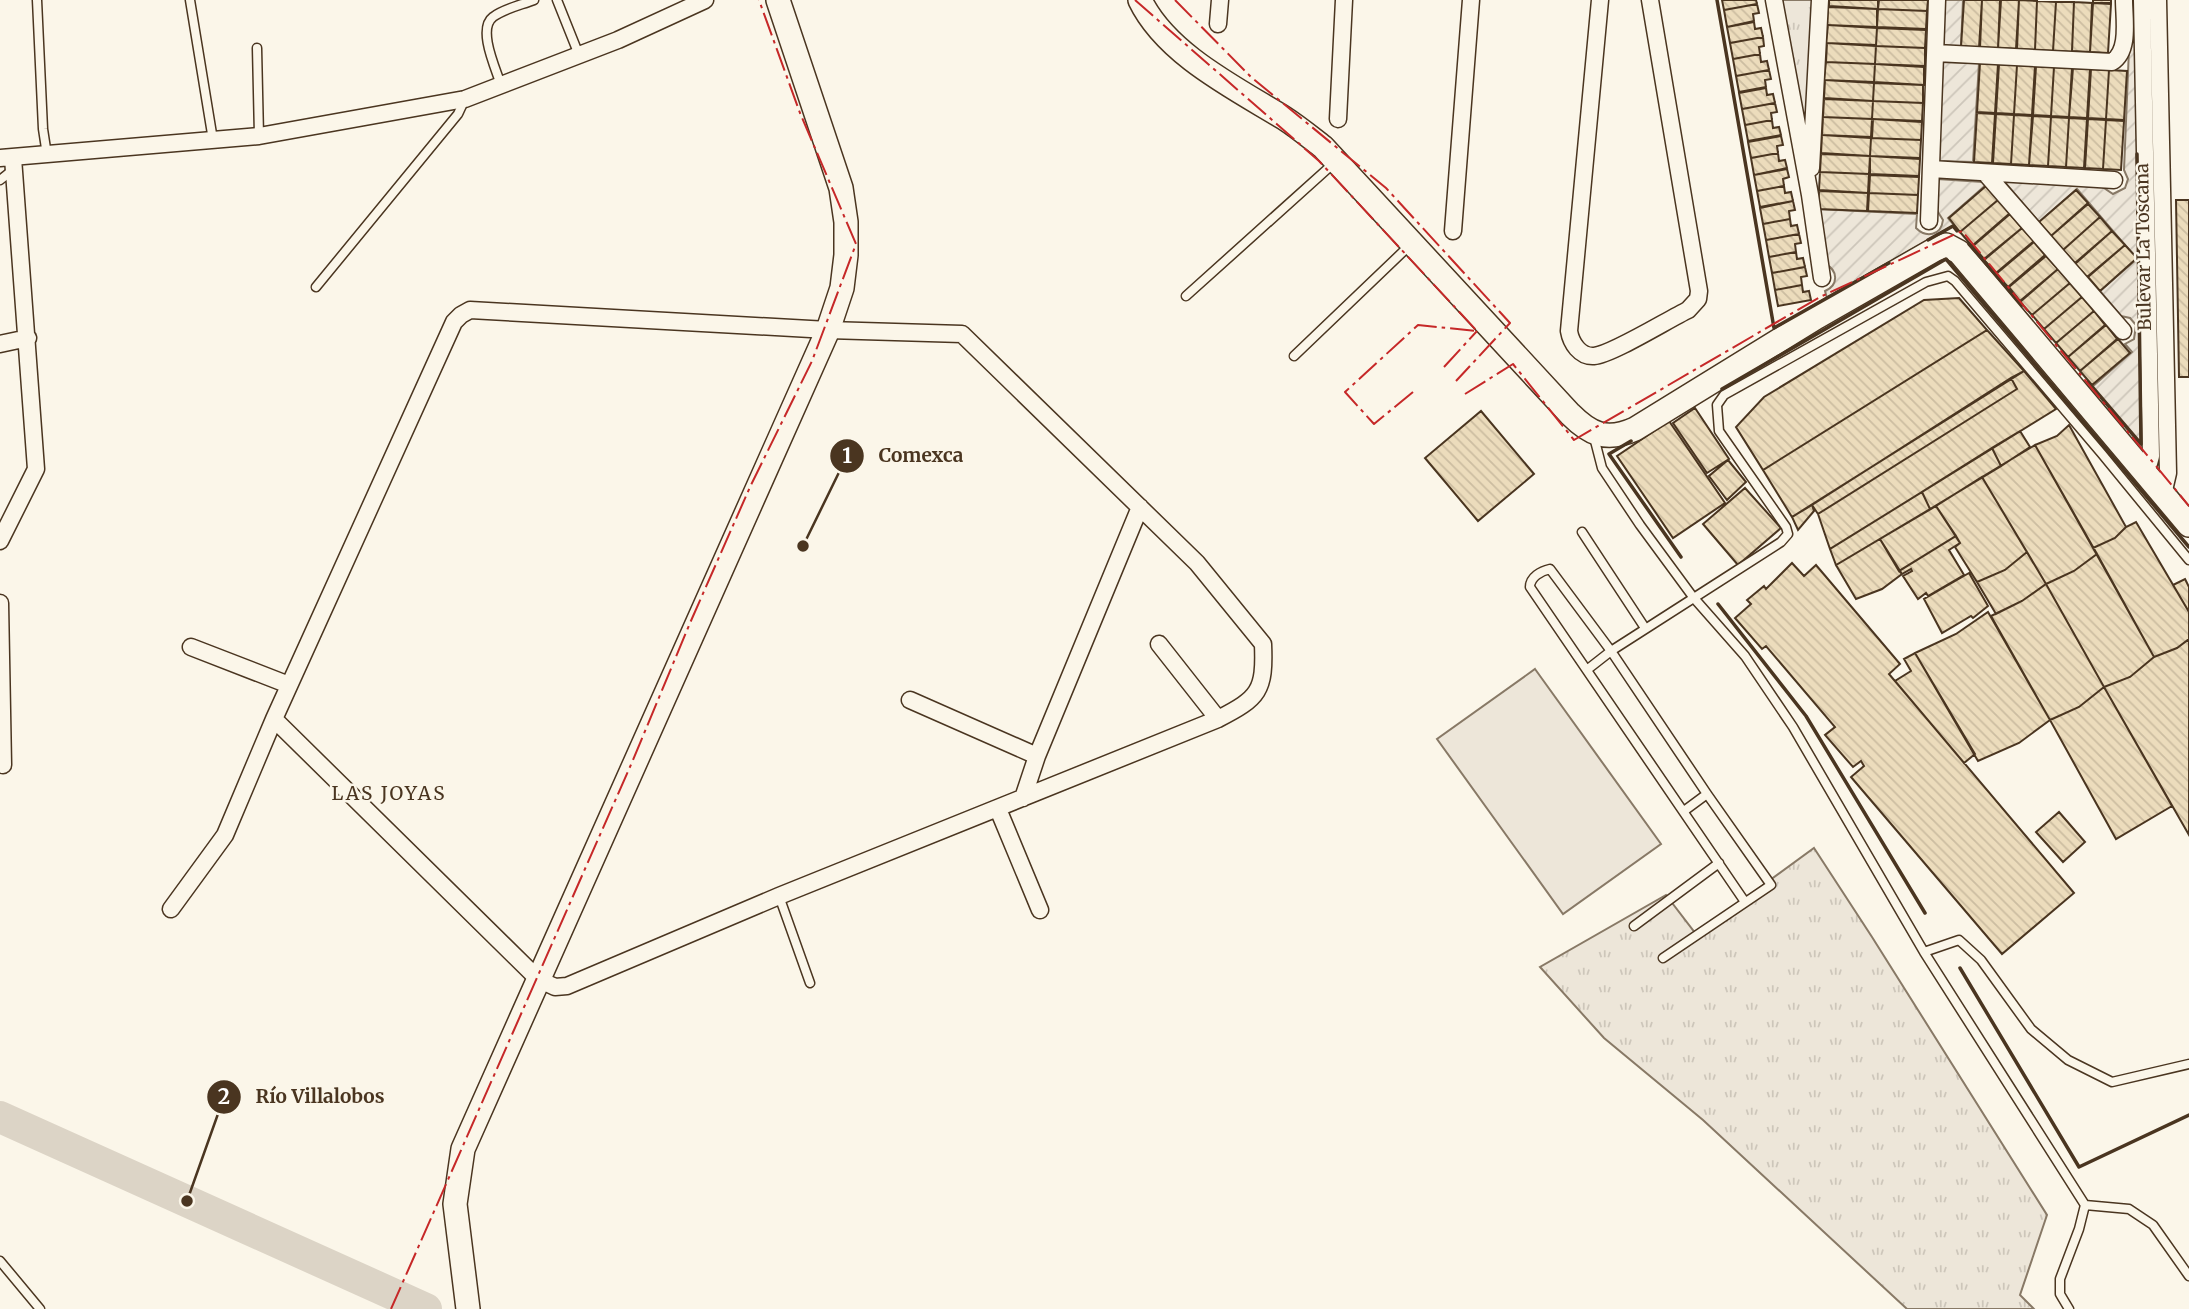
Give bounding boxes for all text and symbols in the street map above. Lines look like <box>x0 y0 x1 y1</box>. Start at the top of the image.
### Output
street label: Bulevar La Toscana <box>2130 163 2156 331</box>
callout: Comexca <box>830 436 977 476</box>
text: 1 <box>842 442 852 469</box>
text: Comexca <box>879 443 964 467</box>
district label: LAS JOYAS <box>332 781 447 805</box>
callout: Río Villalobos <box>207 1077 399 1117</box>
text: 2 <box>218 1083 230 1110</box>
text: Río Villalobos <box>255 1084 385 1108</box>

